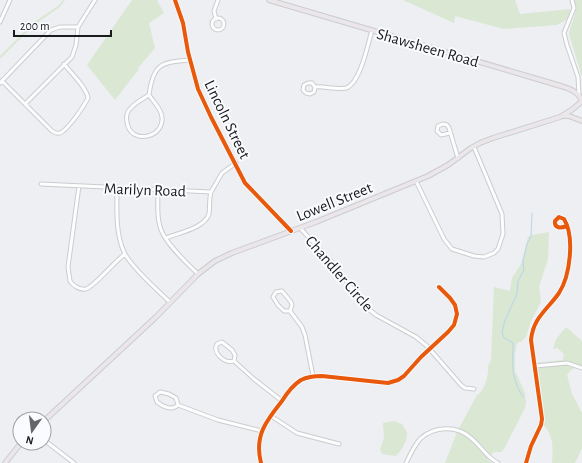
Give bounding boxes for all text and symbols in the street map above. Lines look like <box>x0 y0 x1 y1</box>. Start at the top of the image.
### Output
scale bar <box>14 12 111 38</box>
text: 200 m <box>20 20 50 32</box>
street label: Shawsheen Road <box>375 26 481 70</box>
street label: Lincoln Street <box>201 78 253 161</box>
street label: Lowell Street <box>294 179 375 224</box>
street label: Marilyn Road <box>104 181 186 200</box>
street label: Chandler Circle <box>302 233 376 315</box>
north arrow <box>12 411 52 451</box>
text: N <box>25 434 35 446</box>

